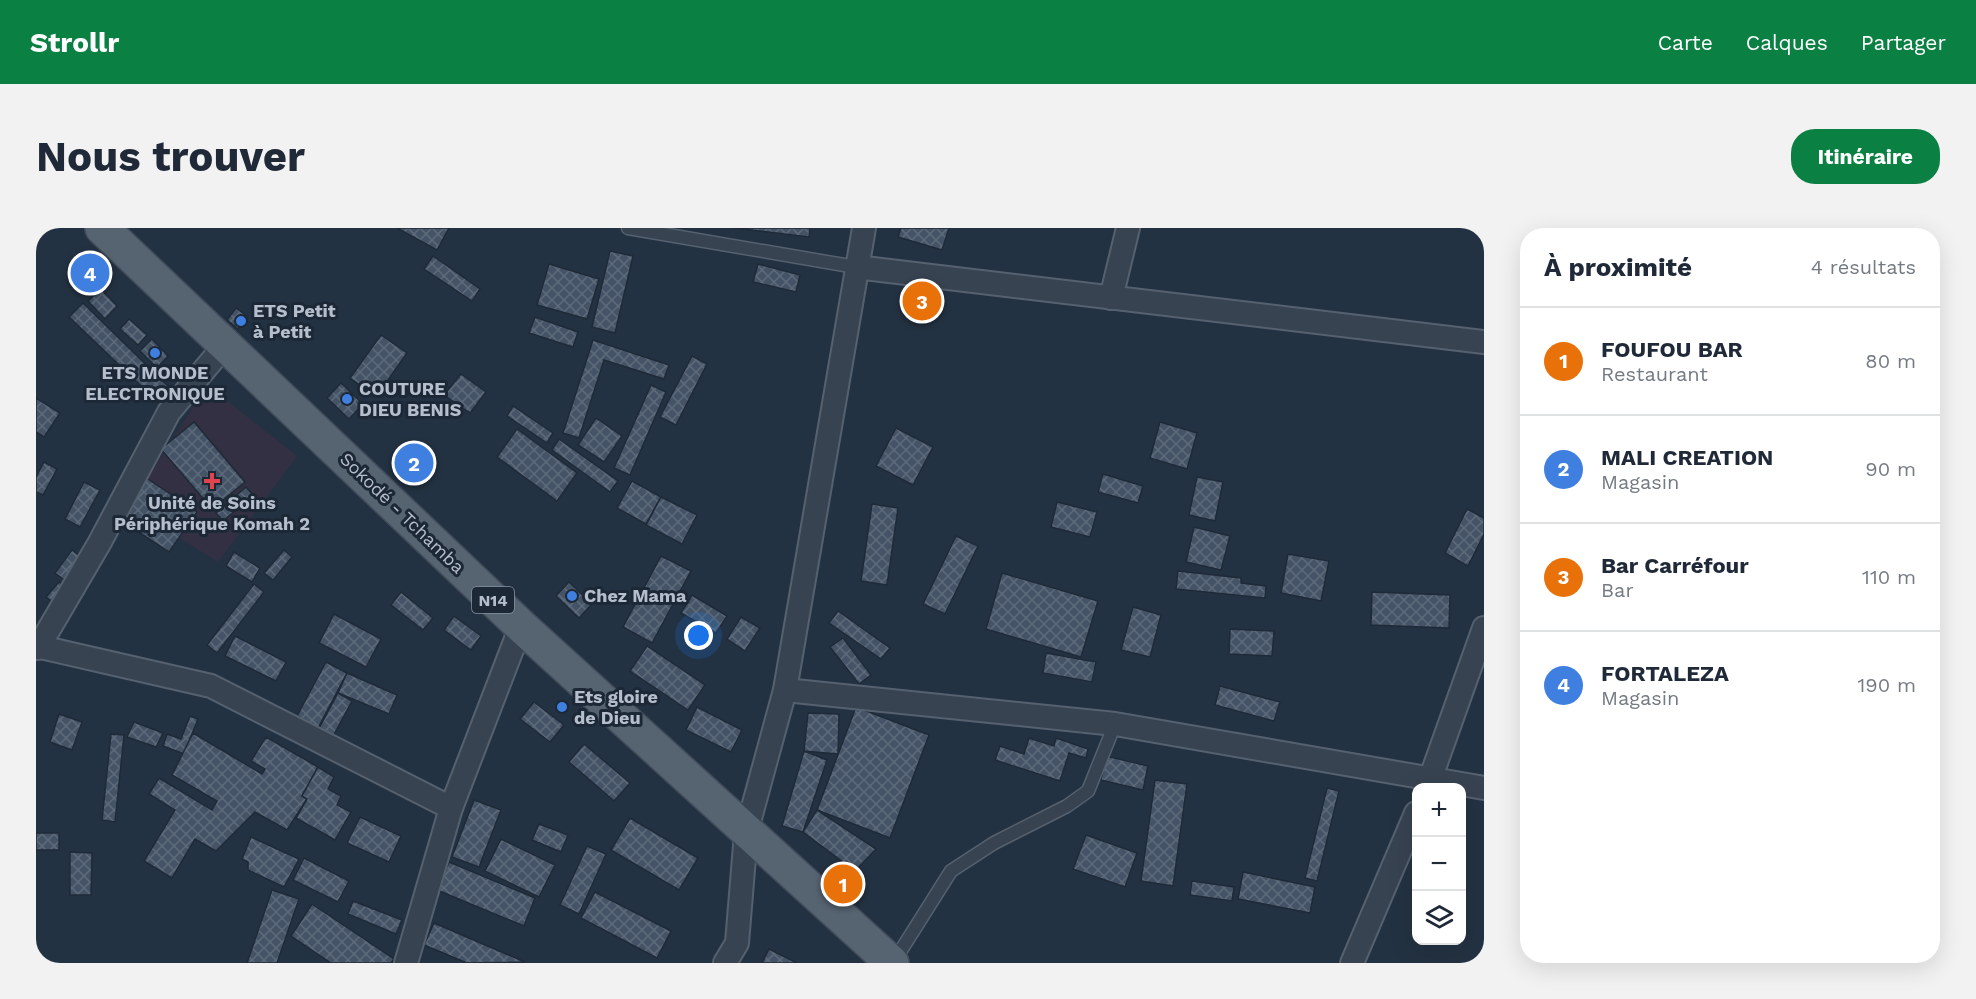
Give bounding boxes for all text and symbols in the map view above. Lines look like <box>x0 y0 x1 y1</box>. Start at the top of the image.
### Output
text: Strollr <box>30 26 119 59</box>
text: Carte <box>1658 30 1713 55</box>
text: Calques <box>1746 30 1828 55</box>
text: Partager <box>1861 30 1946 55</box>
button: Itinéraire <box>1791 129 1940 184</box>
text: Nous trouver <box>36 132 305 181</box>
pin: 4 <box>70 250 110 296</box>
text: À proximité <box>1544 252 1692 282</box>
text: 4 résultats <box>1811 255 1916 279</box>
pin: 3 <box>902 278 942 324</box>
place label: ETS Petit à Petit <box>253 300 336 342</box>
marker: ETS Petit à Petit <box>234 314 248 328</box>
text: FOUFOU BAR <box>1601 337 1743 362</box>
marker: ETS MONDE ELECTRONIQUE <box>148 346 162 360</box>
text: 1 <box>1559 349 1568 373</box>
text: 80 m <box>1865 349 1916 373</box>
place label: ETS MONDE ELECTRONIQUE <box>85 362 225 404</box>
text: Restaurant <box>1601 362 1708 386</box>
place label: COUTURE DIEU BENIS <box>359 378 462 420</box>
marker: COUTURE DIEU BENIS <box>340 392 354 406</box>
pin: 2 <box>394 440 434 486</box>
text: MALI CREATION <box>1601 445 1773 470</box>
street label: Sokodé - Tchamba <box>336 448 469 577</box>
text: 2 <box>1558 457 1569 481</box>
text: 90 m <box>1865 457 1916 481</box>
text: Magasin <box>1601 470 1679 494</box>
marker: Unité de Soins Périphérique Komah 2 <box>203 472 221 490</box>
place label: Unité de Soins Périphérique Komah 2 <box>114 492 310 534</box>
text: Bar Carréfour <box>1601 553 1749 578</box>
text: 3 <box>1558 565 1569 589</box>
text: 110 m <box>1862 565 1916 589</box>
text: Bar <box>1601 578 1634 602</box>
place label: Chez Mama <box>584 585 687 606</box>
road number: N14 <box>472 587 514 613</box>
marker: Chez Mama <box>565 589 579 603</box>
your location <box>684 621 713 650</box>
text: FORTALEZA <box>1601 661 1729 686</box>
text: 4 <box>1557 673 1570 697</box>
text: 190 m <box>1858 673 1916 697</box>
place label: Ets gloire de Dieu <box>574 686 658 728</box>
text: Magasin <box>1601 686 1679 710</box>
marker: Ets gloire de Dieu <box>555 700 569 714</box>
map controls <box>1412 783 1466 945</box>
button: + <box>1412 783 1466 837</box>
button: − <box>1412 837 1466 891</box>
pin: 1 <box>824 862 862 906</box>
button: layers <box>1412 891 1466 945</box>

